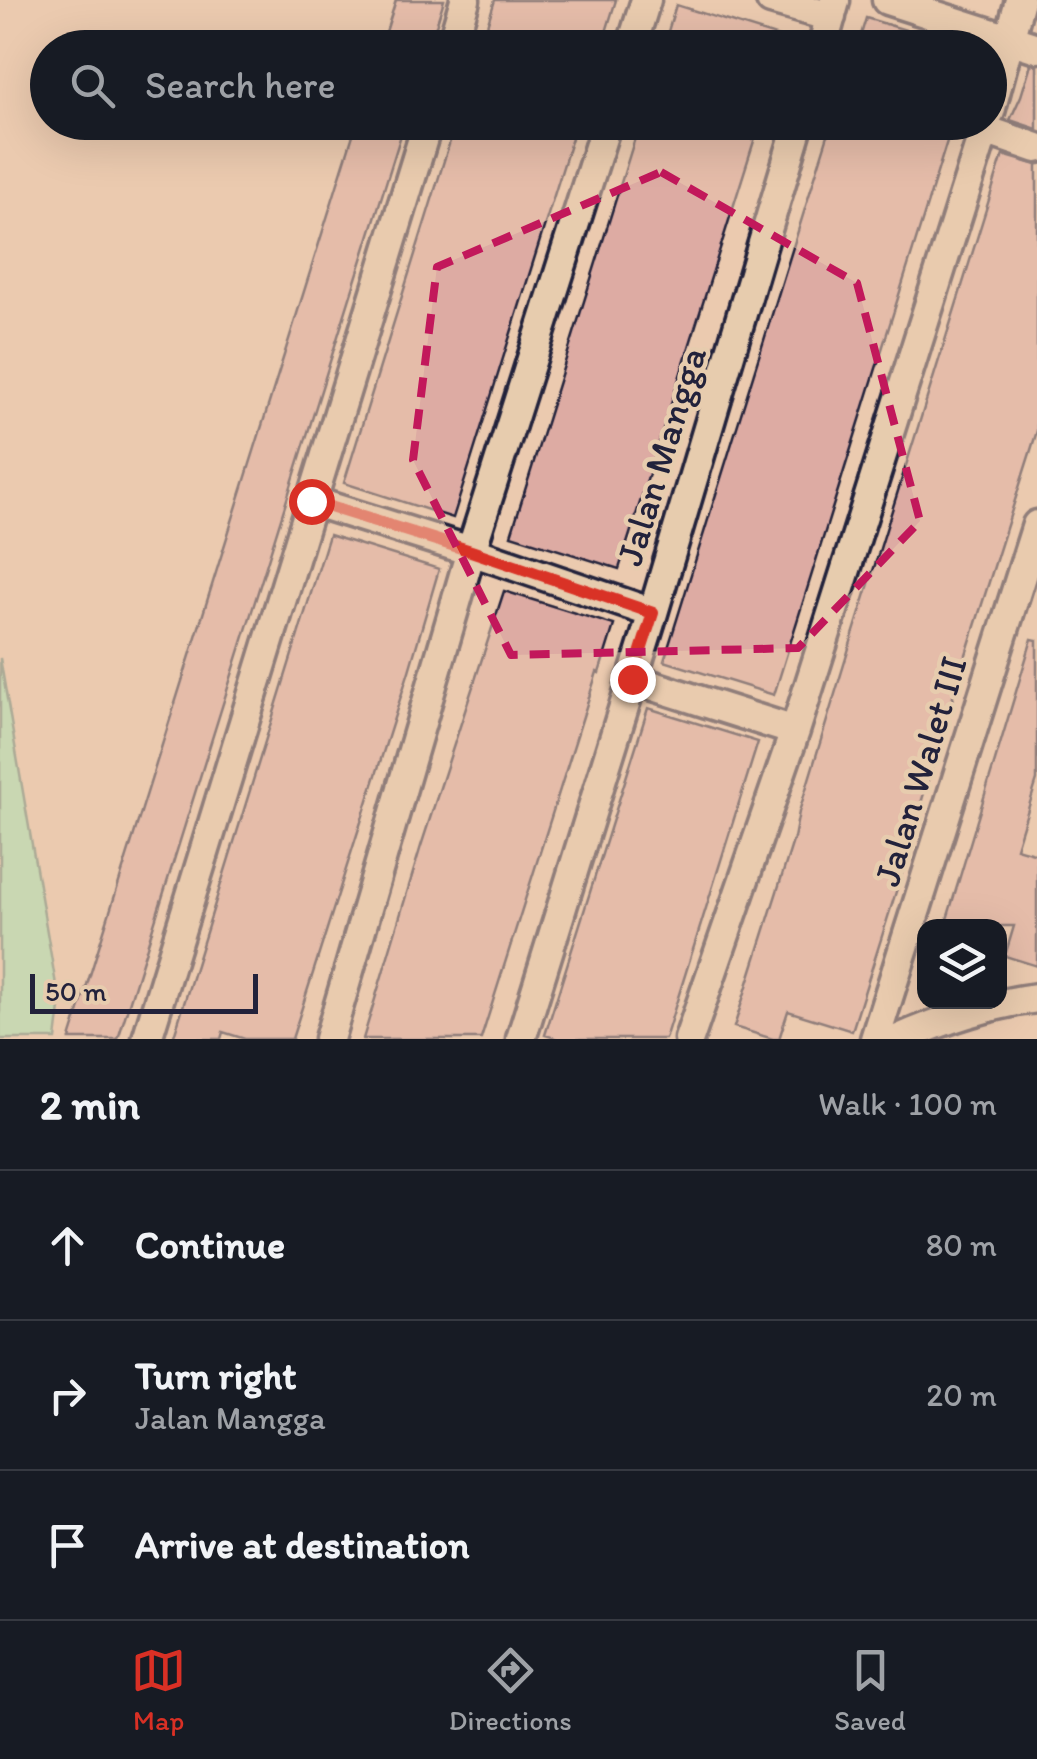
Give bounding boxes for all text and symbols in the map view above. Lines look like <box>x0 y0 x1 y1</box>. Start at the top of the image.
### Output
search box <box>30 30 1007 140</box>
icon: search <box>65 58 120 113</box>
text: Search here <box>145 62 336 108</box>
street label: Jalan Mangga <box>606 341 716 571</box>
route start <box>289 479 335 525</box>
street label: Jalan Walet III <box>863 650 977 892</box>
route end <box>610 657 656 703</box>
map controls <box>917 919 1007 1009</box>
button: layers <box>917 919 1007 1009</box>
scale bar <box>30 969 258 1014</box>
text: 50 m <box>45 974 107 1008</box>
text: 2 min <box>40 1079 140 1130</box>
text: Walk · 100 m <box>818 1085 997 1123</box>
icon: ahead <box>40 1218 95 1273</box>
text: Continue <box>135 1222 285 1268</box>
text: 80 m <box>926 1226 997 1264</box>
text: Turn right <box>135 1353 297 1399</box>
icon: right <box>40 1368 95 1423</box>
text: 20 m <box>926 1376 997 1414</box>
text: Jalan Mangga <box>135 1399 326 1437</box>
icon: arrive <box>40 1518 95 1573</box>
text: Arrive at destination <box>135 1522 470 1568</box>
tab: Map <box>131 1643 186 1737</box>
tab: Directions <box>449 1643 572 1737</box>
tab: Saved <box>834 1643 906 1737</box>

